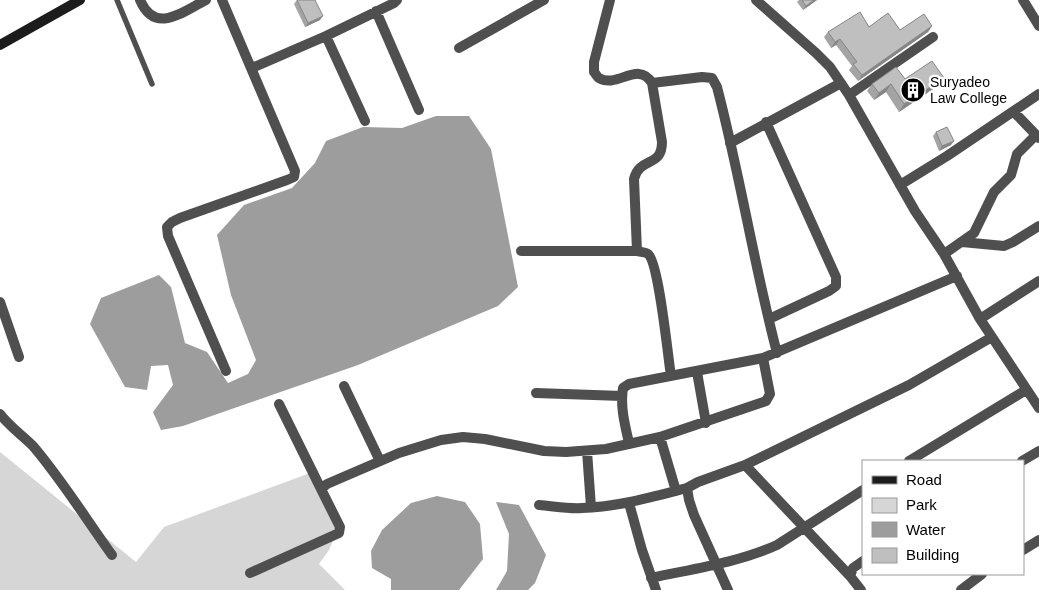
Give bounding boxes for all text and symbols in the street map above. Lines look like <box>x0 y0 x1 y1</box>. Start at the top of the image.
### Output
place label: Suryadeo Law College <box>930 74 1007 106</box>
building icon: Suryadeo Law College <box>900 77 926 103</box>
legend <box>862 460 1024 575</box>
text: Road <box>906 471 942 488</box>
text: Park <box>906 496 937 513</box>
text: Water <box>906 521 945 538</box>
text: Building <box>906 546 959 563</box>

